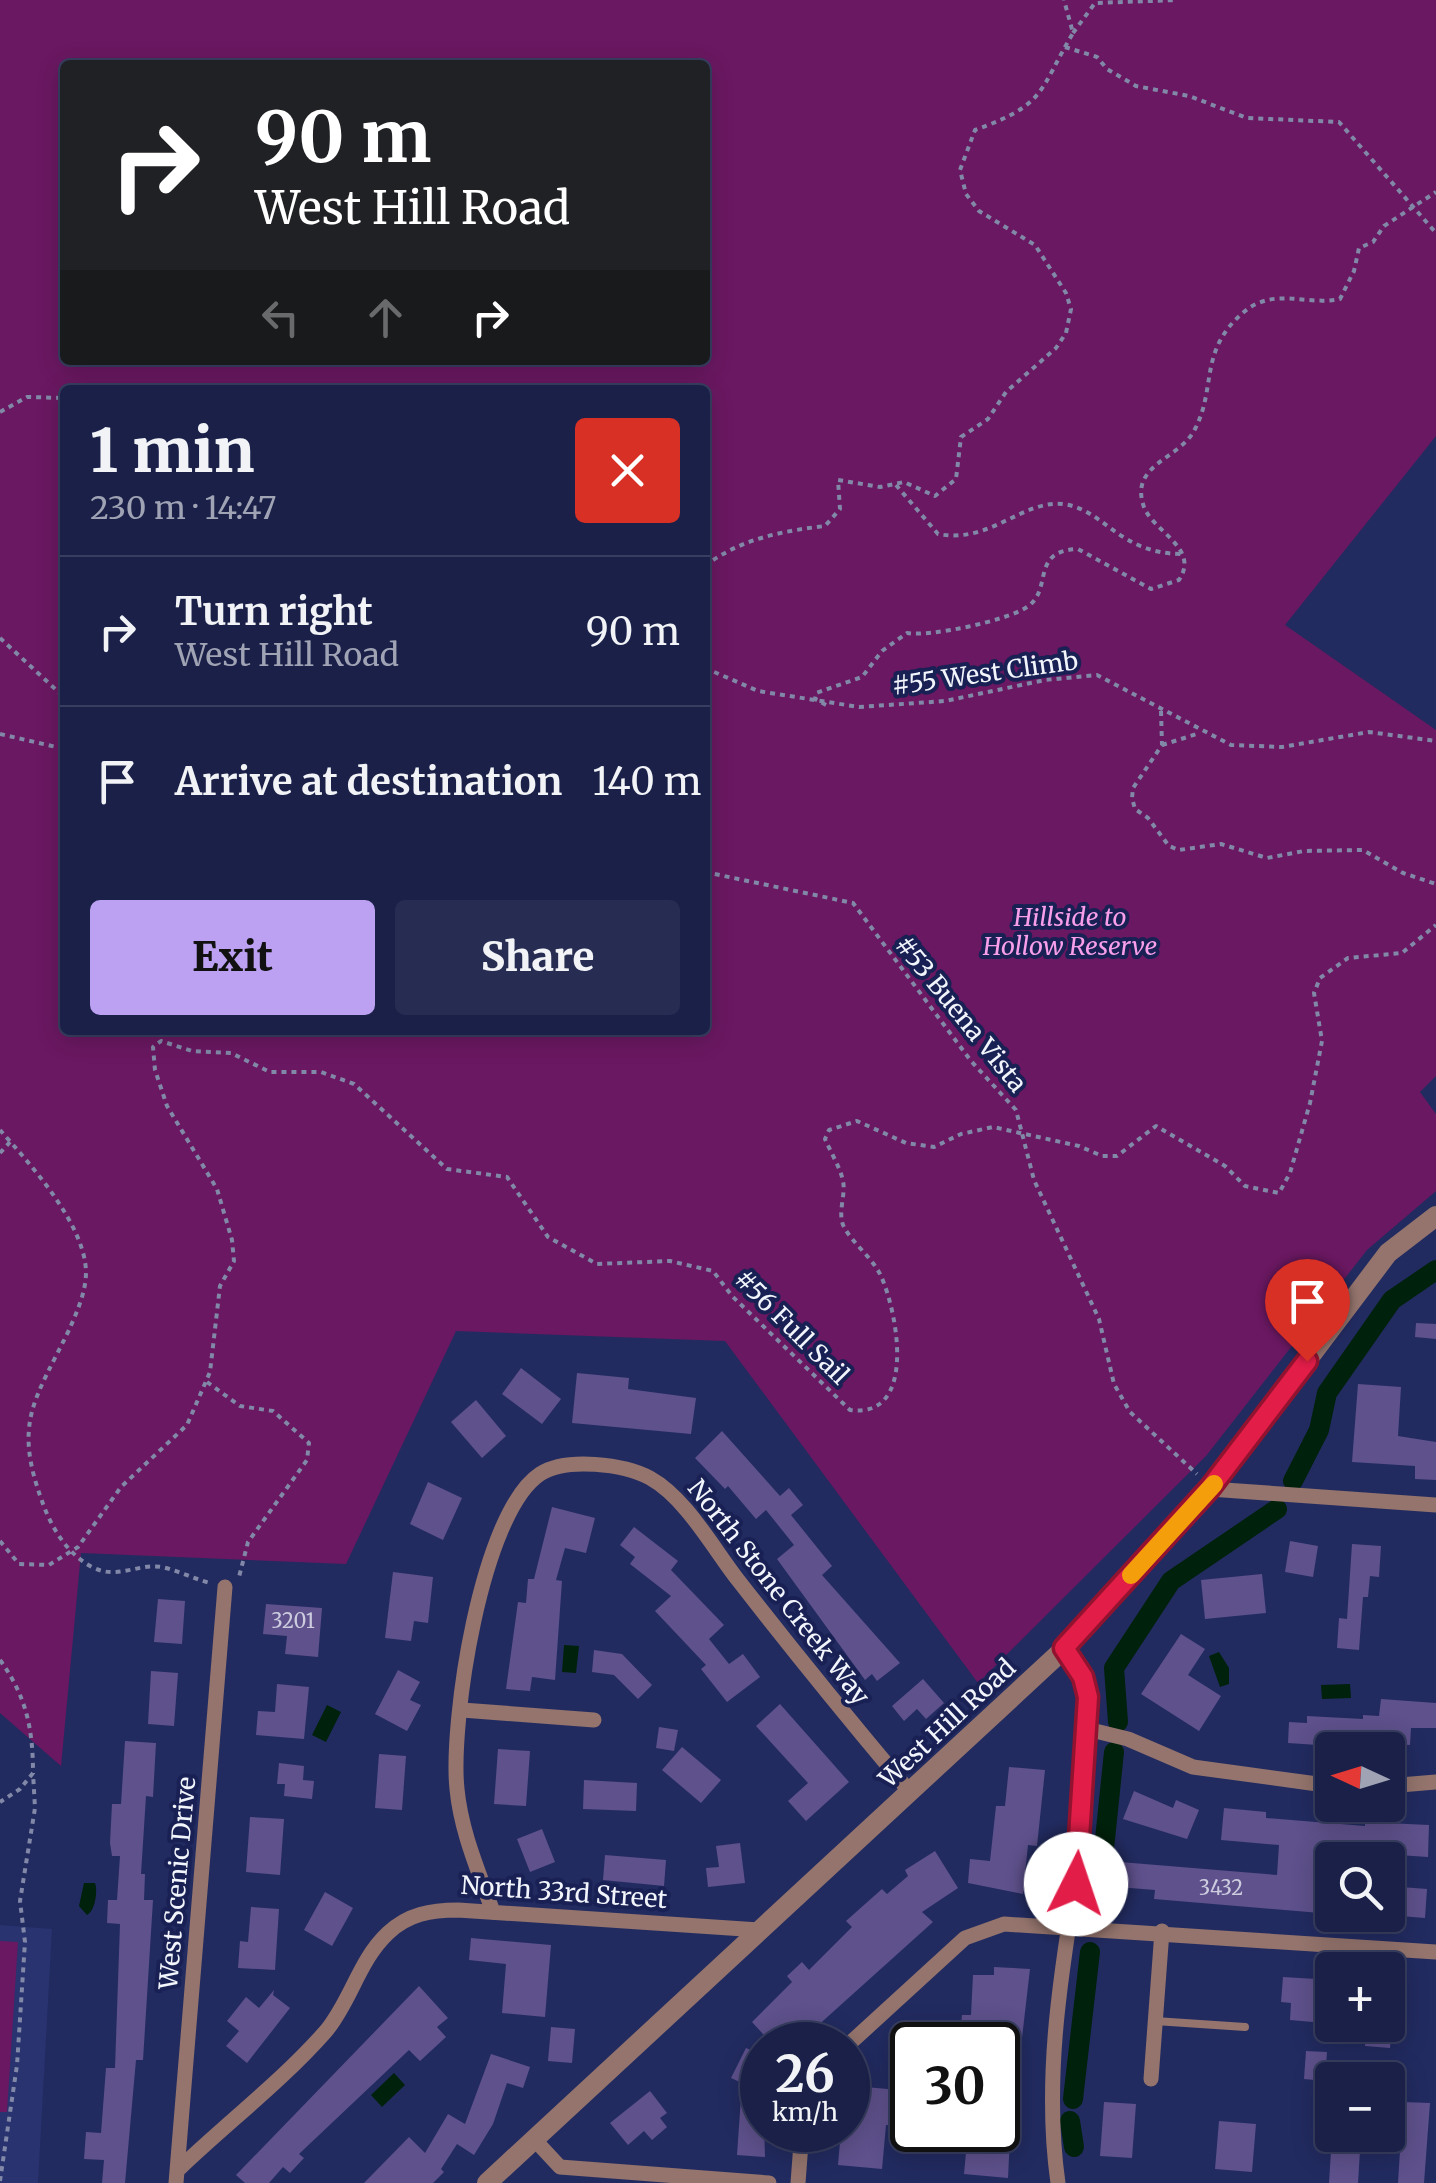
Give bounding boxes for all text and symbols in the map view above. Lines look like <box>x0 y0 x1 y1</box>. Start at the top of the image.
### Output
text: 90 m <box>255 93 432 181</box>
icon: right <box>90 100 220 230</box>
text: West Hill Road <box>255 180 570 236</box>
icon: left <box>253 290 308 345</box>
icon: ahead <box>358 290 413 345</box>
icon: right <box>463 290 518 345</box>
text: 1 min <box>90 413 254 488</box>
button: close <box>575 418 680 523</box>
text: 230 m · 14:47 <box>90 488 276 528</box>
text: Turn right <box>175 588 373 635</box>
icon: right <box>90 604 145 659</box>
text: 90 m <box>586 608 680 655</box>
text: West Hill Road <box>175 635 399 675</box>
street label: #55 West Climb <box>890 644 1080 702</box>
icon: arrive <box>90 754 145 809</box>
text: Arrive at destination <box>175 758 562 805</box>
text: 140 m <box>592 758 701 805</box>
button: Exit <box>90 900 375 1015</box>
button: Share <box>395 900 680 1015</box>
park label: Hillside to Hollow Reserve <box>982 901 1157 962</box>
street label: #53 Buena Vista <box>888 929 1034 1099</box>
pin <box>1265 1259 1350 1362</box>
street label: #56 Full Sail <box>728 1263 856 1391</box>
icon: arrive <box>1280 1274 1335 1329</box>
street label: North Stone Creek Way <box>681 1473 877 1711</box>
house number: 3201 <box>271 1608 315 1633</box>
street label: West Hill Road <box>871 1652 1022 1795</box>
north arrow <box>1315 1732 1405 1822</box>
map controls <box>1315 1732 1405 2152</box>
street label: West Scenic Drive <box>152 1775 202 1992</box>
position arrow <box>1024 1832 1128 1936</box>
button: search <box>1315 1842 1405 1932</box>
street label: North 33rd Street <box>460 1869 669 1915</box>
house number: 3432 <box>1199 1875 1243 1900</box>
button: + <box>1315 1952 1405 2042</box>
speed limit sign: 30 <box>890 2022 1020 2152</box>
text: 26 <box>775 2043 835 2106</box>
button: − <box>1315 2062 1405 2152</box>
text: km/h <box>772 2096 838 2128</box>

